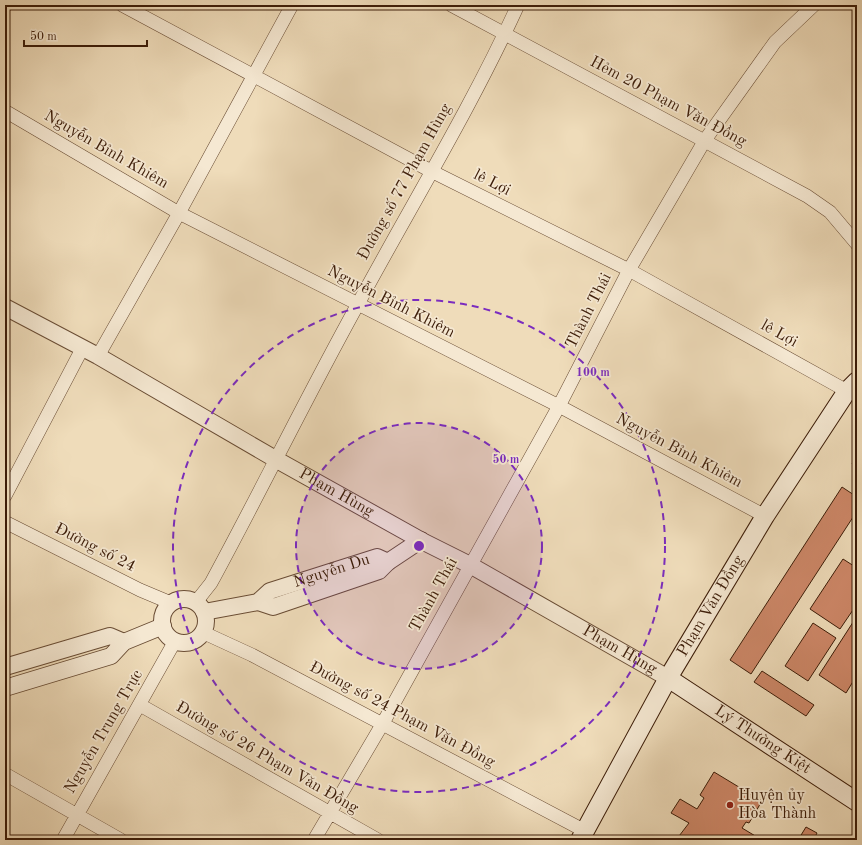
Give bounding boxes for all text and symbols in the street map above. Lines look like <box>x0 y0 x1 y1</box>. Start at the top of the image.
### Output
scale bar <box>24 22 147 48</box>
text: 50 m <box>30 30 57 43</box>
street label: Hẻm 20 Phạm Văn Đồng <box>587 51 751 150</box>
street label: Đường số 77 Phạm Hùng <box>354 100 455 263</box>
street label: Nguyễn Bỉnh Khiêm <box>41 105 173 192</box>
street label: lê Lợi <box>471 167 513 199</box>
street label: Nguyễn Bỉnh Khiêm <box>325 260 459 341</box>
street label: Thành Thái <box>563 271 615 351</box>
street label: lê Lợi <box>758 318 800 350</box>
text: 100 m <box>576 367 610 379</box>
street label: Nguyễn Bỉnh Khiêm <box>613 408 746 491</box>
text: 50 m <box>493 453 520 466</box>
street label: Phạm Hùng <box>296 466 377 520</box>
street label: Đường số 24 <box>52 519 139 575</box>
centre of rings <box>412 539 426 553</box>
street label: Nguyễn Du <box>292 552 372 591</box>
street label: Phạm Văn Đồng <box>675 553 747 660</box>
street label: Thành Thái <box>407 555 461 635</box>
street label: Phạm Hùng <box>579 623 660 678</box>
street label: Đường số 24 Phạm Văn Đồng <box>307 657 499 771</box>
street label: Nguyễn Trung Trực <box>59 666 146 797</box>
street label: Đường số 26 Phạm Văn Đồng <box>173 697 363 817</box>
street label: Lý Thường Kiệt <box>711 703 814 777</box>
place label: Huyện ủy Hòa Thành <box>738 788 817 822</box>
marker: Huyện ủy Hòa Thành <box>725 800 735 810</box>

